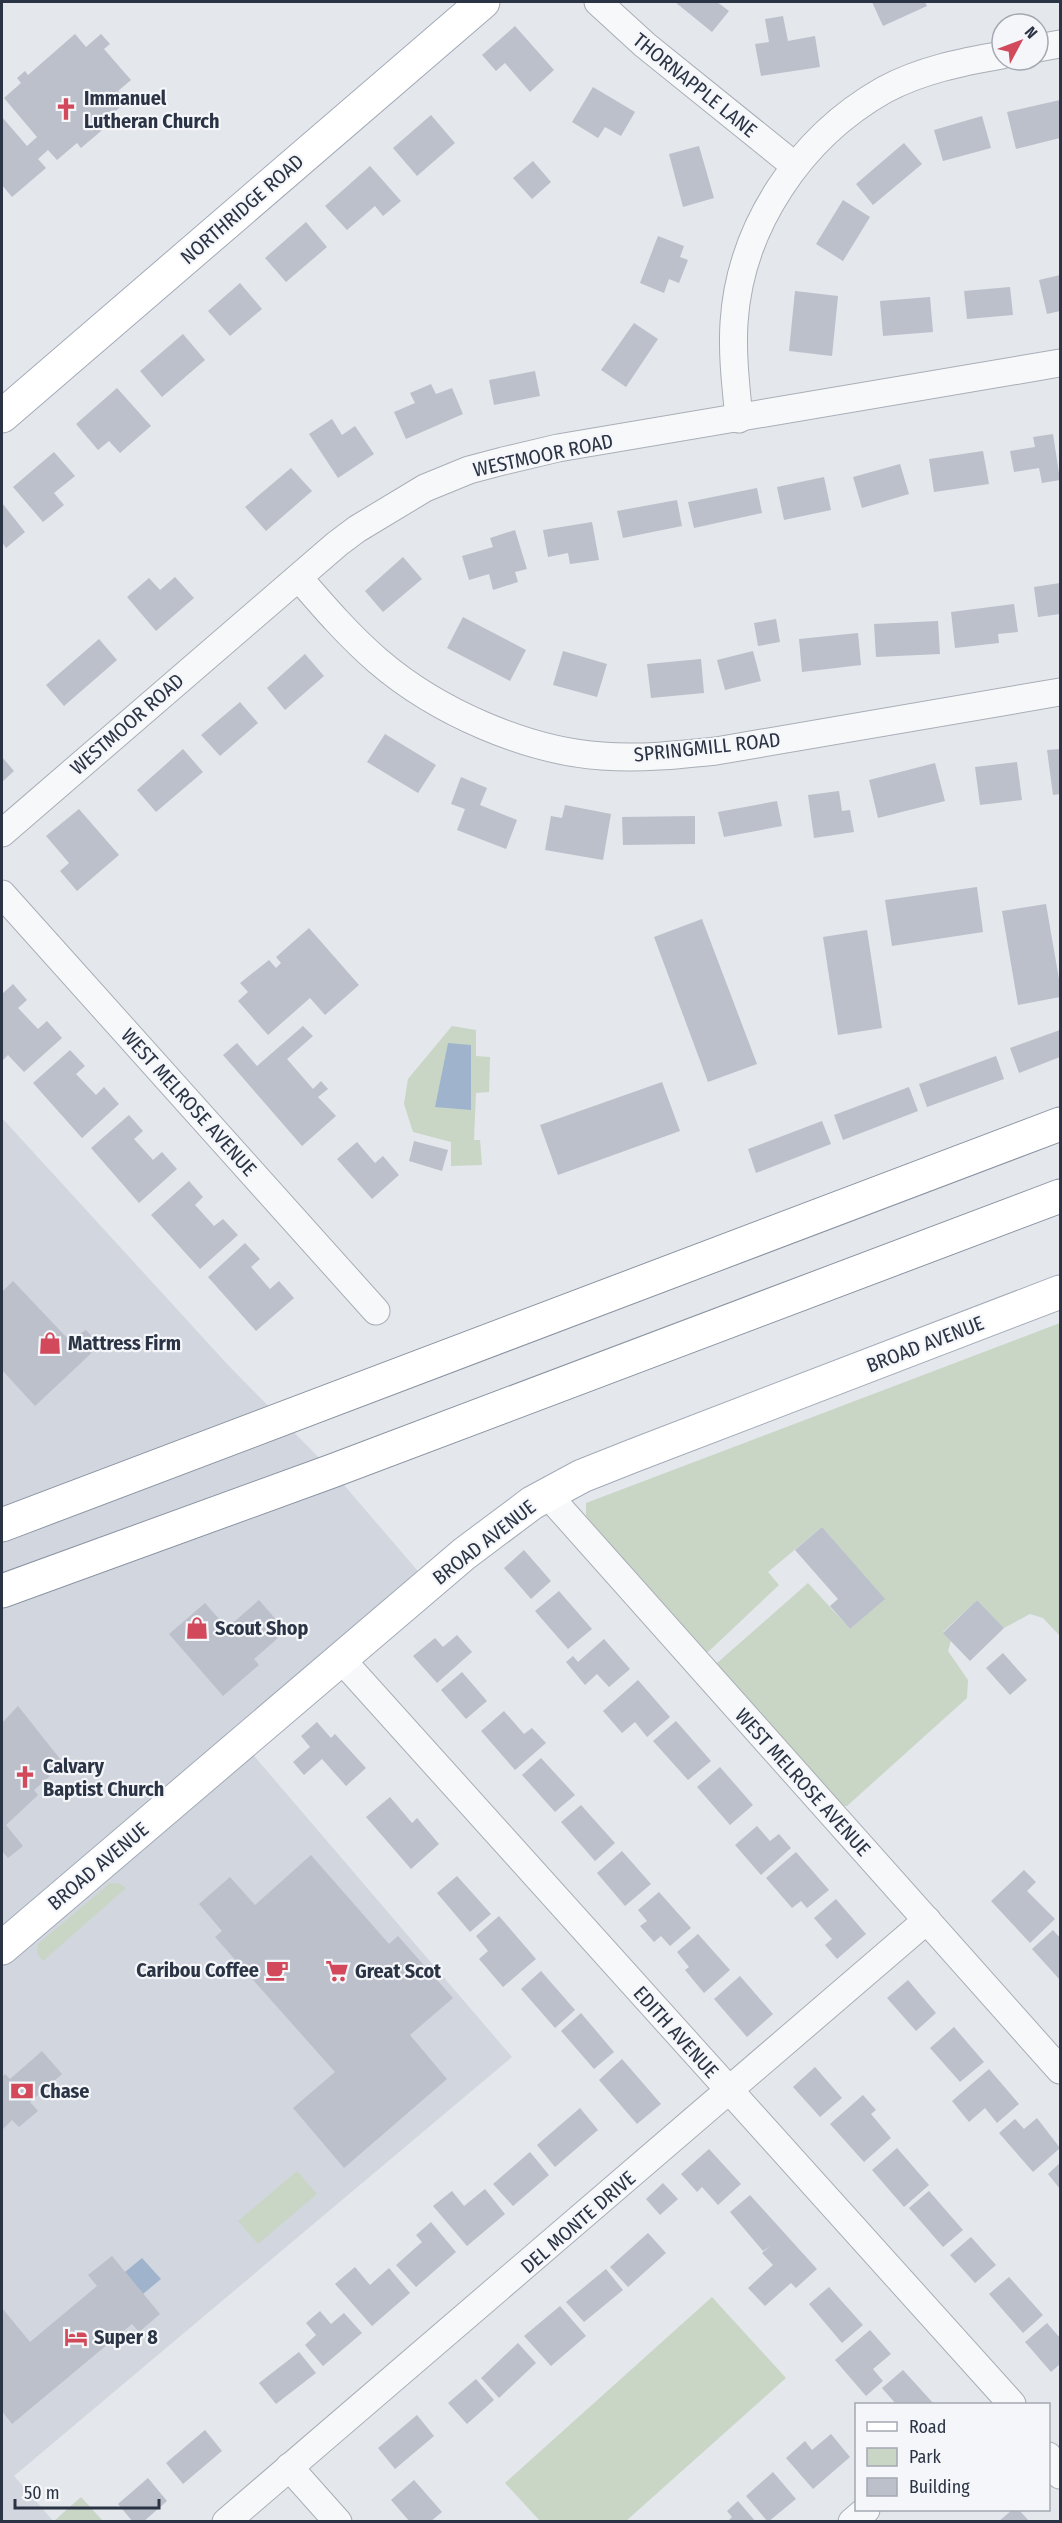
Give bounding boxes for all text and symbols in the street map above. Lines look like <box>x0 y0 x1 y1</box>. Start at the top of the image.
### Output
north arrow <box>990 12 1050 72</box>
text: N <box>1021 23 1041 42</box>
street label: THORNAPPLE LANE <box>628 28 762 142</box>
place label: Immanuel Lutheran Church <box>84 86 219 133</box>
church icon: Immanuel Lutheran Church <box>53 96 79 122</box>
street label: NORTHRIDGE ROAD <box>176 149 308 269</box>
street label: WESTMOOR ROAD <box>471 428 615 482</box>
street label: WESTMOOR ROAD <box>65 668 189 780</box>
street label: SPRINGMILL ROAD <box>633 727 781 767</box>
street label: WEST MELROSE AVENUE <box>116 1023 262 1181</box>
street label: BROAD AVENUE <box>863 1311 987 1377</box>
shop icon: Mattress Firm <box>37 1330 63 1356</box>
place label: Mattress Firm <box>68 1331 181 1355</box>
street label: BROAD AVENUE <box>428 1494 540 1590</box>
shop icon: Scout Shop <box>184 1615 210 1641</box>
place label: Scout Shop <box>215 1616 308 1640</box>
street label: WEST MELROSE AVENUE <box>730 1703 876 1861</box>
place label: Calvary Baptist Church <box>43 1754 164 1801</box>
church icon: Calvary Baptist Church <box>12 1764 38 1790</box>
street label: BROAD AVENUE <box>43 1817 153 1915</box>
cafe icon: Caribou Coffee <box>264 1957 290 1983</box>
place label: Caribou Coffee <box>136 1958 259 1982</box>
supermarket icon: Great Scot <box>324 1958 350 1984</box>
place label: Great Scot <box>355 1959 442 1983</box>
street label: EDITH AVENUE <box>628 1981 724 2083</box>
bank icon: Chase <box>9 2078 35 2104</box>
place label: Chase <box>40 2079 90 2103</box>
street label: DEL MONTE DRIVE <box>516 2166 640 2278</box>
hotel icon: Super 8 <box>63 2324 89 2350</box>
place label: Super 8 <box>94 2325 158 2349</box>
legend <box>855 2403 1050 2511</box>
text: Road <box>909 2416 946 2438</box>
text: Park <box>909 2446 942 2468</box>
scale bar <box>15 2472 159 2510</box>
text: Building <box>909 2476 970 2498</box>
text: 50 m <box>24 2482 60 2504</box>

